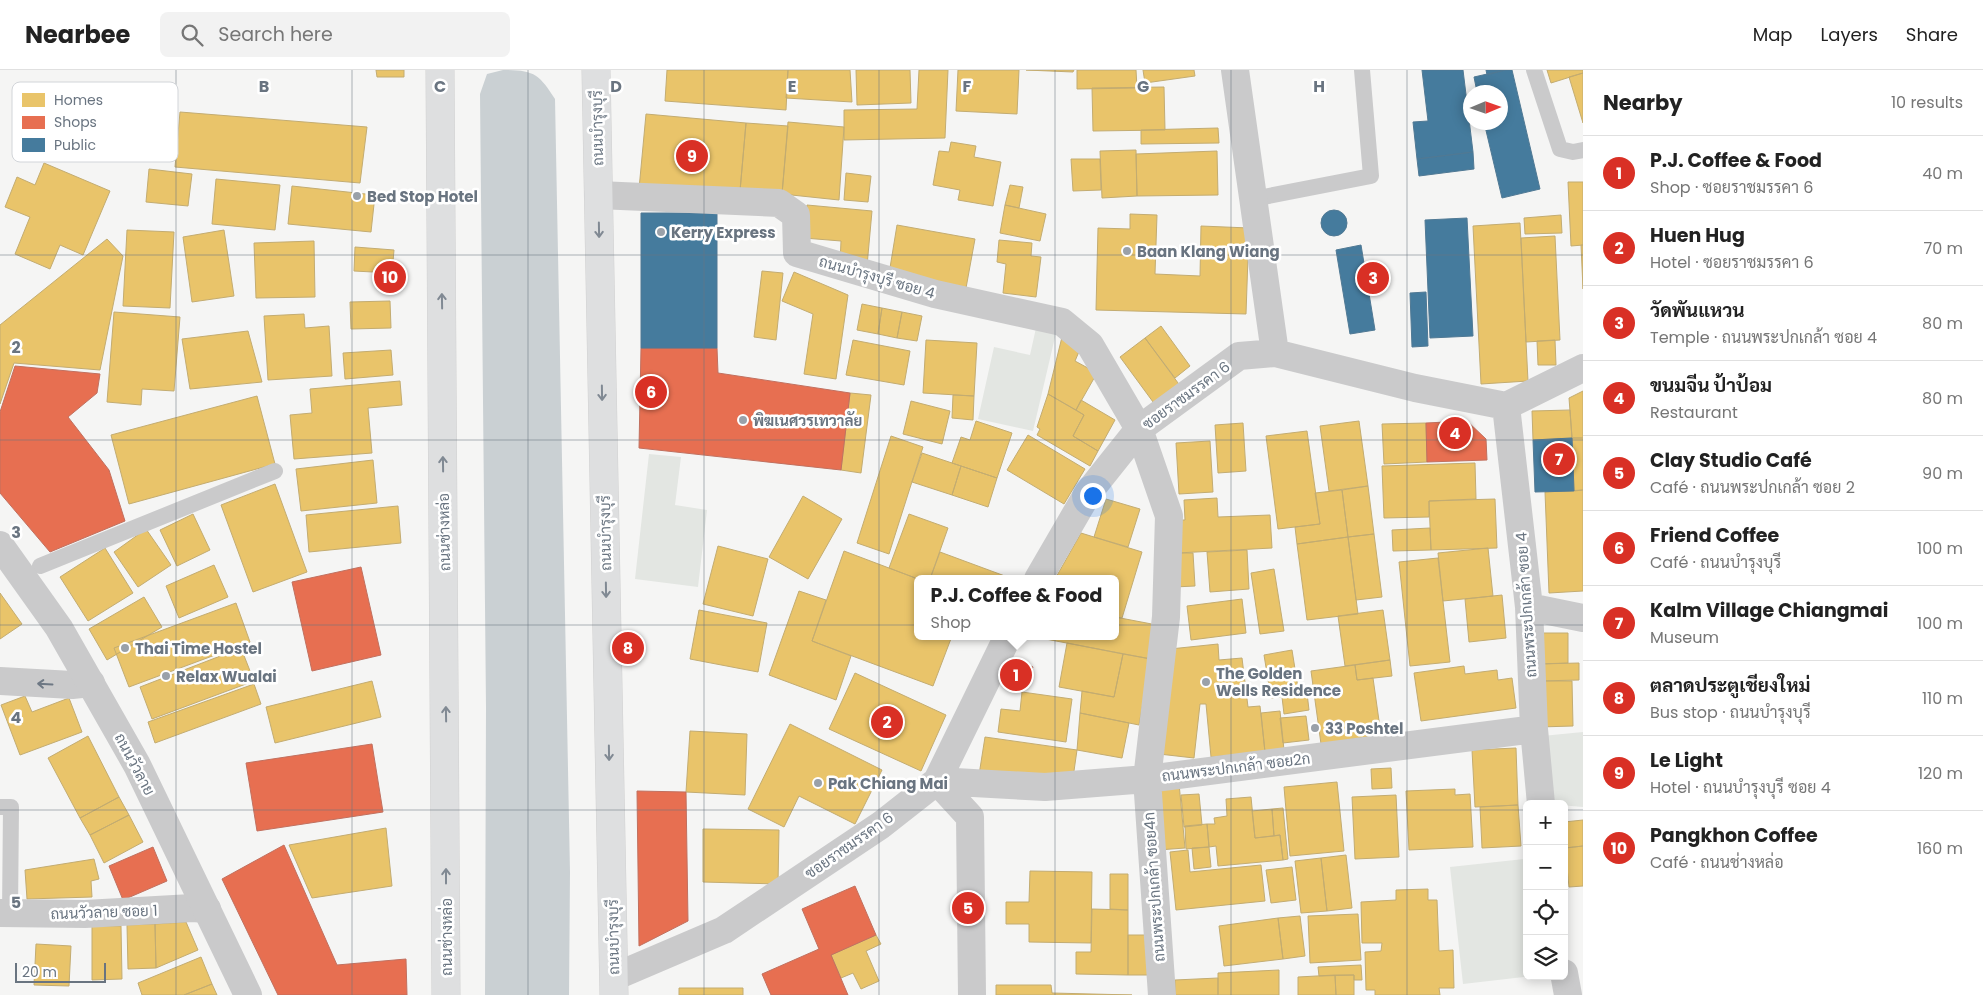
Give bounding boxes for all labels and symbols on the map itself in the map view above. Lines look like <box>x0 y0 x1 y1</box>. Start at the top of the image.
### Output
text: B <box>259 75 269 98</box>
text: C <box>434 75 446 98</box>
text: D <box>610 75 622 98</box>
text: E <box>788 75 796 98</box>
text: F <box>963 75 972 98</box>
text: G <box>1137 75 1149 98</box>
text: H <box>1313 75 1325 98</box>
legend <box>12 82 178 162</box>
north arrow <box>1463 85 1508 130</box>
text: Homes <box>54 90 103 110</box>
street label: ถนนบำรุงบุรี <box>586 90 609 166</box>
text: Shops <box>54 112 97 132</box>
text: Public <box>54 135 96 155</box>
pin: 9 <box>676 137 708 175</box>
place label: Bed Stop Hotel <box>367 186 478 207</box>
marker: Bed Stop Hotel <box>351 190 363 202</box>
one-way arrow <box>594 222 603 238</box>
place label: Kerry Express <box>671 222 776 243</box>
marker: Kerry Express <box>655 226 667 238</box>
place label: Baan Klang Wiang <box>1137 241 1280 262</box>
marker: Baan Klang Wiang <box>1121 245 1133 257</box>
street label: ถนนบำรุงบุรี ซอย 4 <box>816 250 938 305</box>
pin: 10 <box>374 258 406 296</box>
pin: 3 <box>1357 259 1389 297</box>
one-way arrow <box>437 294 447 310</box>
text: 2 <box>11 336 21 359</box>
street label: ซอยราชมรรคา 6 <box>1138 356 1234 434</box>
pin: 6 <box>635 373 667 411</box>
one-way arrow <box>597 384 607 401</box>
place label: พิฆเนศวรเทวาลัย <box>753 410 862 431</box>
marker: พิฆเนศวรเทวาลัย <box>737 414 749 426</box>
pin: 4 <box>1439 414 1471 452</box>
pin: 7 <box>1543 440 1575 478</box>
one-way arrow <box>438 456 448 472</box>
your location <box>1080 483 1106 509</box>
street label: ถนนช่างหล่อ <box>433 493 455 571</box>
street label: ถนนบำรุงบุรี <box>594 495 617 571</box>
text: 3 <box>11 521 21 544</box>
street label: ถนนพระปกเกล้า ซอย 4 <box>1510 532 1542 678</box>
one-way arrow <box>601 582 611 598</box>
pin: 8 <box>612 629 644 667</box>
place label: Thai Time Hostel <box>135 638 262 659</box>
marker: Thai Time Hostel <box>119 642 131 654</box>
pin: 1 <box>1000 656 1032 694</box>
place label: The Golden Wells Residence <box>1216 663 1341 701</box>
place label: Relax Wualai <box>176 666 277 687</box>
marker: Relax Wualai <box>160 670 172 682</box>
marker: The Golden Wells Residence <box>1200 676 1212 688</box>
one-way arrow <box>38 679 54 688</box>
pin: 2 <box>871 703 903 741</box>
text: 4 <box>11 706 22 729</box>
one-way arrow <box>441 706 451 722</box>
place label: 33 Poshtel <box>1325 718 1403 739</box>
marker: 33 Poshtel <box>1309 722 1321 734</box>
street label: ถนนวัวลาย <box>110 729 160 799</box>
one-way arrow <box>604 744 614 760</box>
street label: ถนนพระปกเกล้า ซอย2ก <box>1161 747 1311 787</box>
place label: Pak Chiang Mai <box>828 773 948 794</box>
marker: Pak Chiang Mai <box>812 777 824 789</box>
street label: ซอยราชมรรคา 6 <box>800 807 898 883</box>
street label: ถนนพระปกเกล้า ซอย4ก <box>1138 811 1170 963</box>
one-way arrow <box>441 869 451 885</box>
pin: 5 <box>952 889 984 927</box>
text: 5 <box>11 891 21 914</box>
street label: ถนนช่างหล่อ <box>436 898 457 976</box>
street label: ถนนบำรุงบุรี <box>602 899 625 975</box>
street label: ถนนวัวลาย ซอย 1 <box>50 900 158 924</box>
scale bar <box>15 960 106 983</box>

